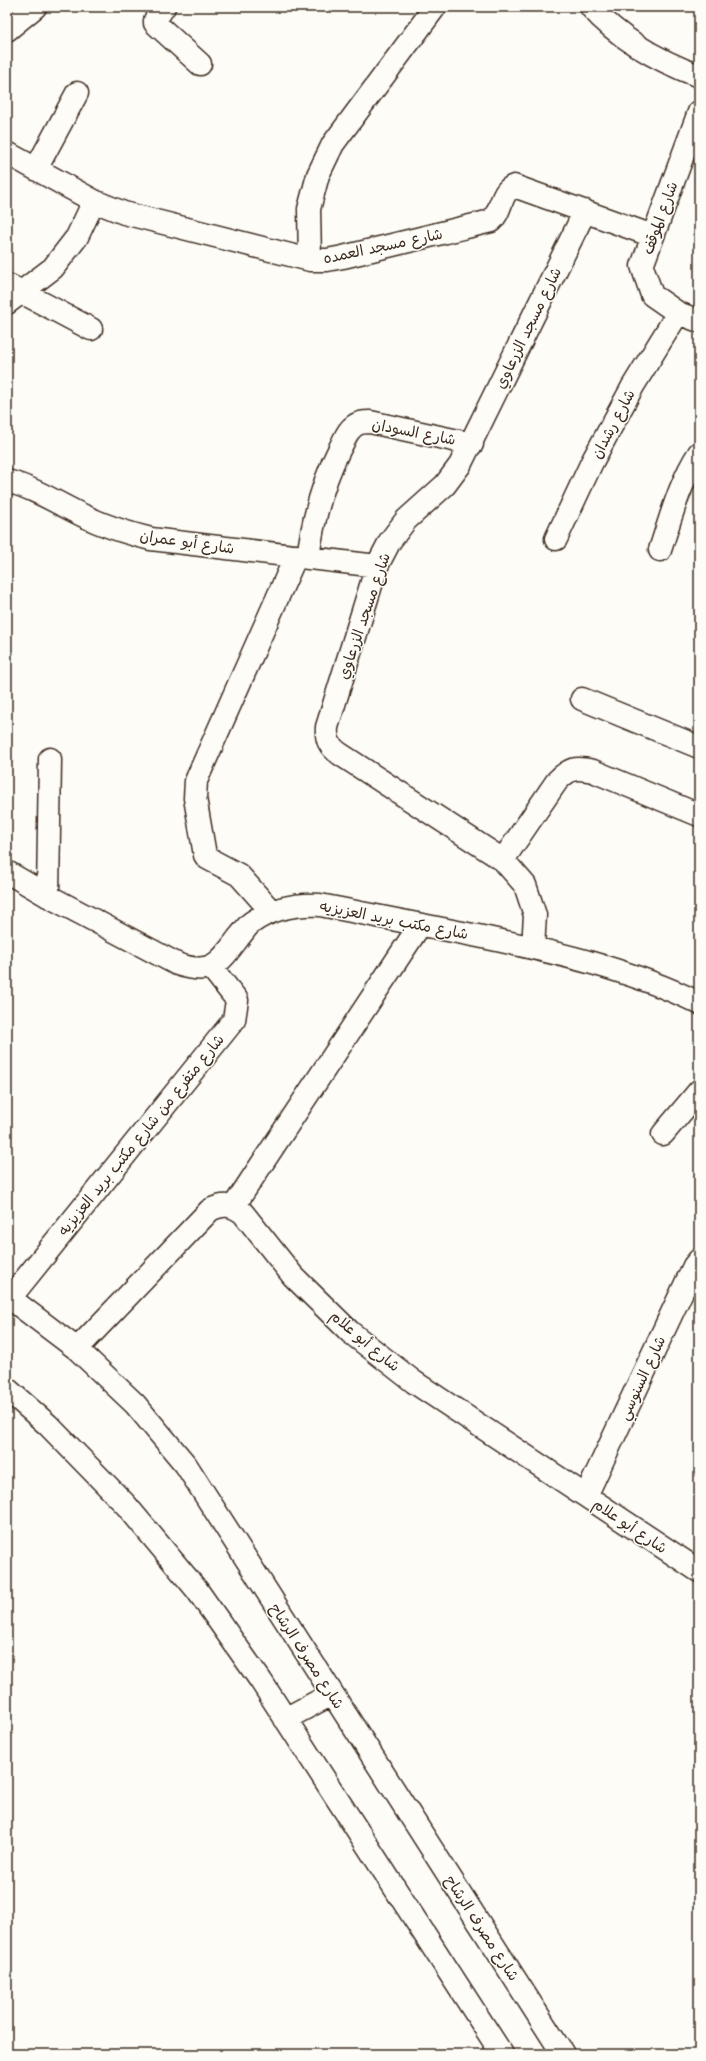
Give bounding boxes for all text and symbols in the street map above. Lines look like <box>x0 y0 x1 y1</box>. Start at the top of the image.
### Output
street label: شارع الموقف <box>639 179 682 257</box>
street label: شارع مسجد العمده <box>322 225 445 268</box>
street label: شارع مسجد الزرعاوي <box>491 264 567 392</box>
street label: شارع رشدان <box>587 386 640 462</box>
street label: شارع السودان <box>370 415 457 450</box>
street label: شارع أبو عمران <box>138 526 235 559</box>
street label: شارع مسجد الزرعاوي <box>334 550 396 682</box>
street label: شارع مكتب بريد العزيزيه <box>318 897 470 944</box>
street label: شارع متفرع من شارع مكتب بريد العزيزيه <box>54 1031 229 1240</box>
street label: شارع أبو علام <box>325 1307 404 1377</box>
street label: شارع السنوسي <box>615 1333 673 1425</box>
street label: شارع أبو علام <box>588 1495 670 1559</box>
street label: شارع مصرف الرشاح <box>265 1600 348 1713</box>
street label: شارع مصرف الرشاح <box>440 1872 523 1985</box>

